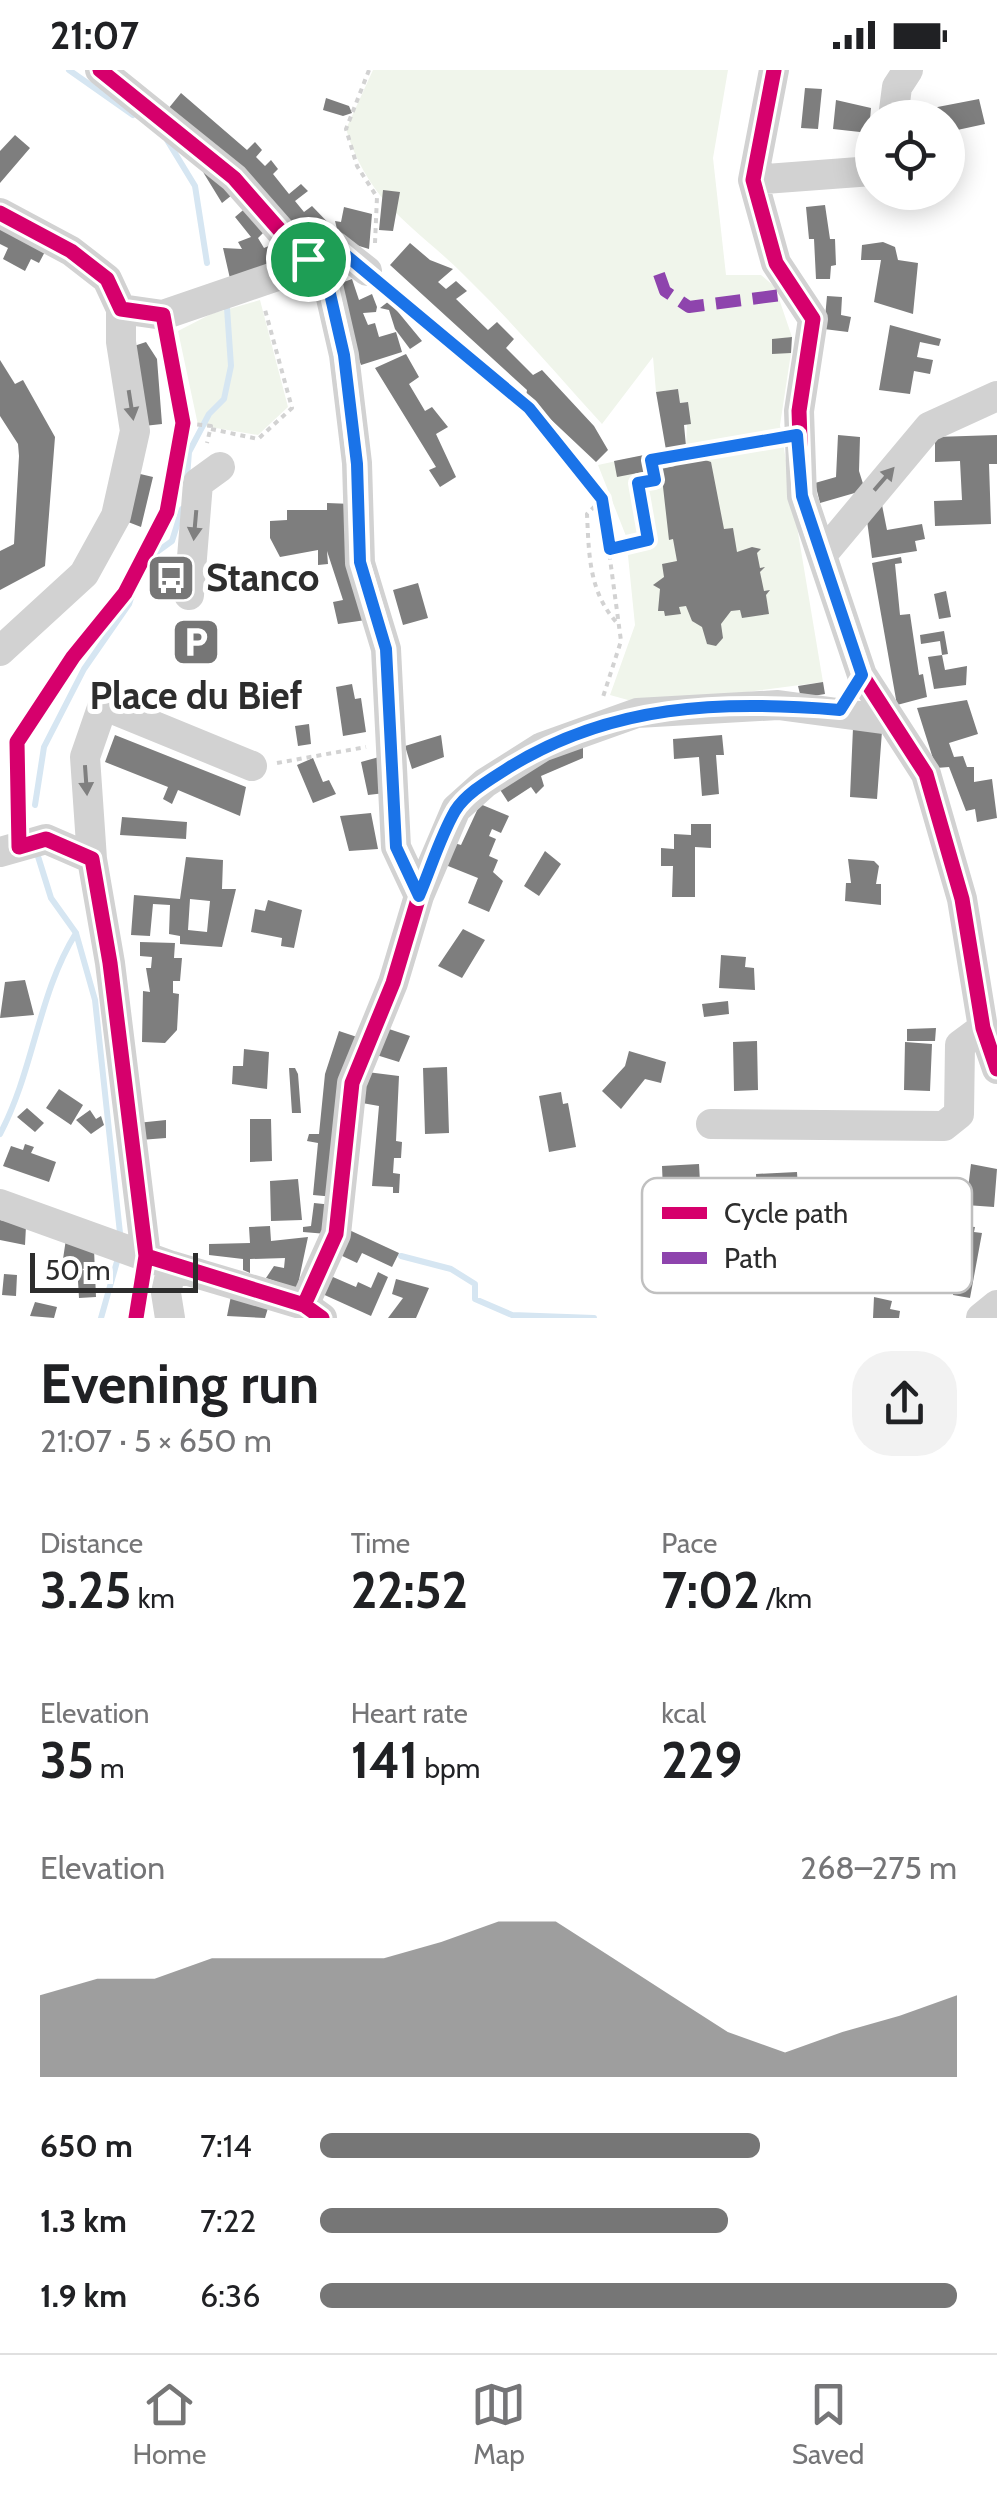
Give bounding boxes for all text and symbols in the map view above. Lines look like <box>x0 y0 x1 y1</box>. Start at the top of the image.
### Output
text: 21:07 <box>50 12 139 59</box>
map controls <box>855 100 965 210</box>
button: locate <box>855 100 965 210</box>
pin <box>266 217 351 302</box>
icon: arrive <box>281 232 336 287</box>
one-way arrow <box>124 390 139 422</box>
one-way arrow <box>872 467 894 492</box>
one-way arrow <box>186 510 202 542</box>
bus stop icon: Stanco <box>145 552 197 604</box>
place label: Stanco <box>206 554 319 601</box>
parking icon: Place du Bief <box>170 616 222 668</box>
place label: Place du Bief <box>89 672 303 719</box>
one-way arrow <box>79 765 95 797</box>
legend <box>642 1178 972 1293</box>
text: Cycle path <box>724 1196 848 1230</box>
text: Path <box>724 1241 777 1275</box>
scale bar <box>30 1248 198 1292</box>
text: 50 m <box>45 1253 111 1287</box>
text: Evening run <box>40 1350 319 1417</box>
button: share <box>852 1351 957 1456</box>
text: 21:07 · 5 × 650 m <box>40 1421 272 1460</box>
text: Distance <box>40 1526 143 1560</box>
text: Time <box>351 1526 410 1560</box>
text: Pace <box>661 1526 717 1560</box>
text: 3.25 <box>40 1560 131 1621</box>
text: 22:52 <box>351 1560 468 1621</box>
text: 7:02 <box>661 1560 760 1621</box>
text: km <box>131 1581 175 1615</box>
text: /km <box>760 1581 812 1615</box>
text: Elevation <box>40 1696 149 1730</box>
text: Heart rate <box>351 1696 468 1730</box>
text: kcal <box>661 1696 706 1730</box>
text: 35 <box>40 1730 94 1791</box>
text: 141 <box>351 1730 418 1791</box>
text: 229 <box>661 1730 742 1791</box>
text: m <box>94 1751 125 1785</box>
text: bpm <box>418 1751 480 1785</box>
text: Elevation <box>40 1848 165 1887</box>
text: 268–275 m <box>800 1848 957 1887</box>
text: 650 m <box>40 2126 133 2165</box>
text: 7:14 <box>200 2126 252 2165</box>
text: 1.3 km <box>40 2201 127 2240</box>
text: 7:22 <box>200 2201 256 2240</box>
text: 1.9 km <box>40 2276 127 2315</box>
text: 6:36 <box>200 2276 260 2315</box>
tab: Home <box>133 2377 206 2471</box>
tab: Map <box>471 2377 526 2471</box>
tab: Saved <box>792 2377 864 2471</box>

